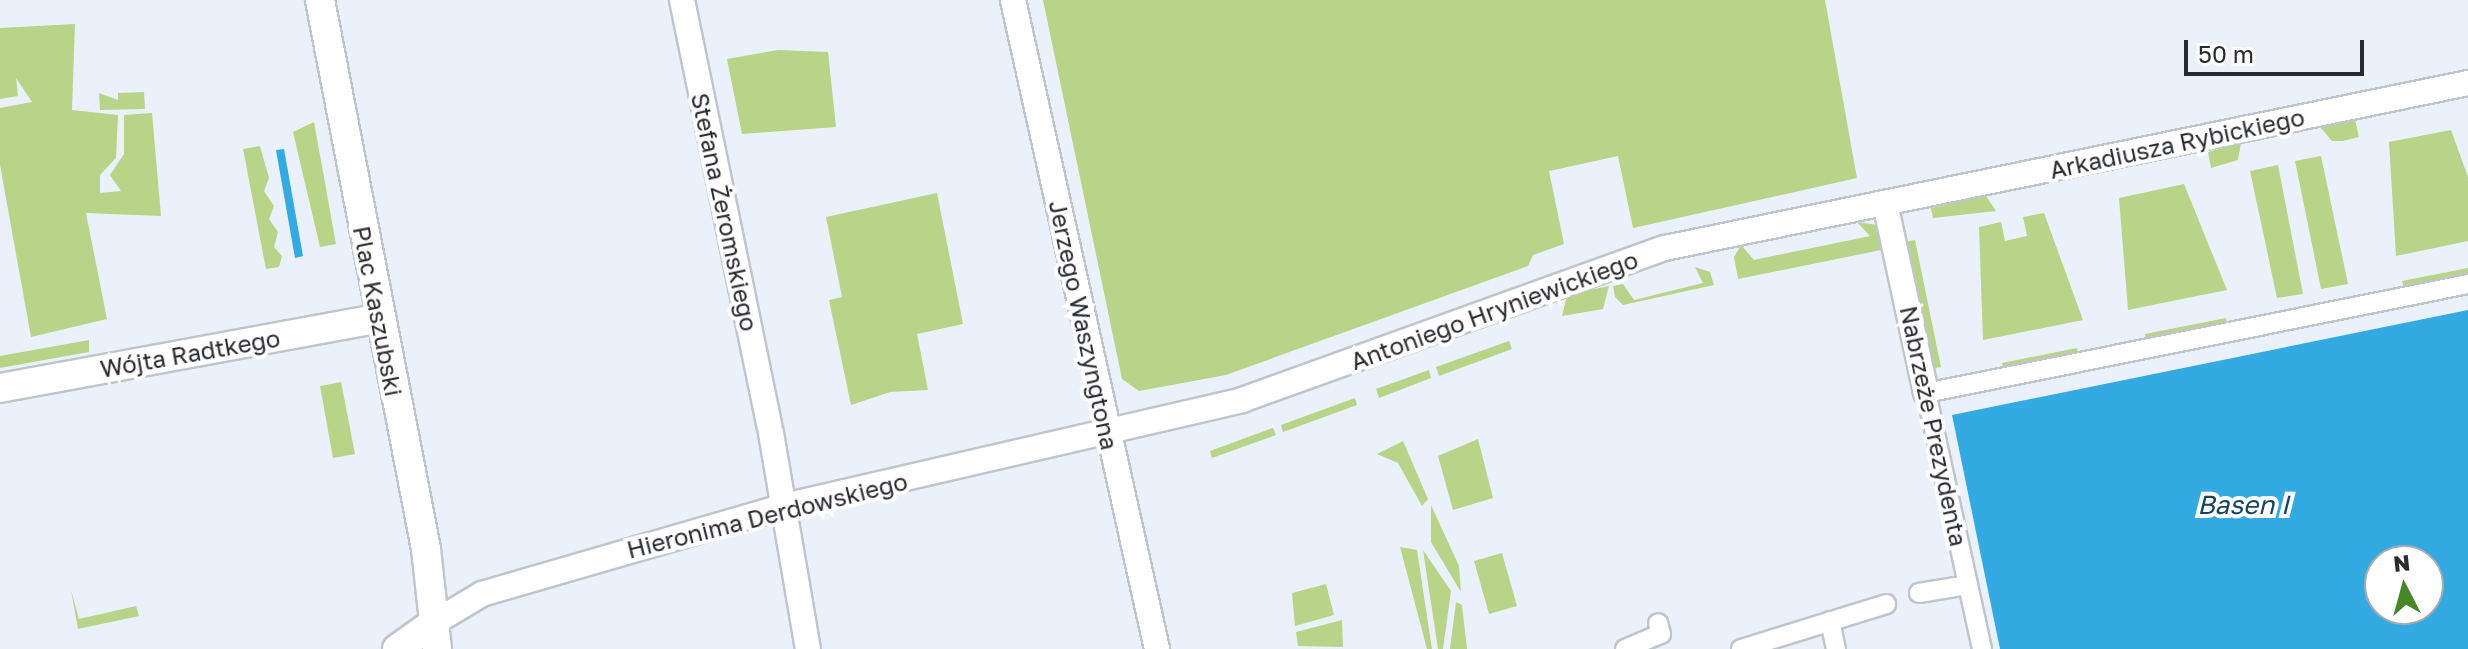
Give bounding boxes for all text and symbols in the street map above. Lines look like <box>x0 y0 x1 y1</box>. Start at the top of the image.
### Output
scale bar <box>2188 24 2368 74</box>
text: 50 m <box>2198 39 2254 68</box>
street label: Stefana Żeromskiego <box>686 90 764 334</box>
street label: Arkadiusza Rybickiego <box>2047 102 2307 184</box>
street label: Jerzego Waszyngtona <box>1043 198 1125 452</box>
street label: Plac Kaszubski <box>347 223 409 399</box>
street label: Antoniego Hryniewickiego <box>1346 245 1642 375</box>
street label: Nabrzeże Prezydenta <box>1894 303 1974 549</box>
street label: Wójta Radtkego <box>98 323 282 383</box>
street label: Hieronima Derdowskiego <box>624 466 910 564</box>
water label: Basen I <box>2197 489 2289 521</box>
north arrow <box>2364 545 2444 625</box>
text: N <box>2392 548 2411 577</box>

